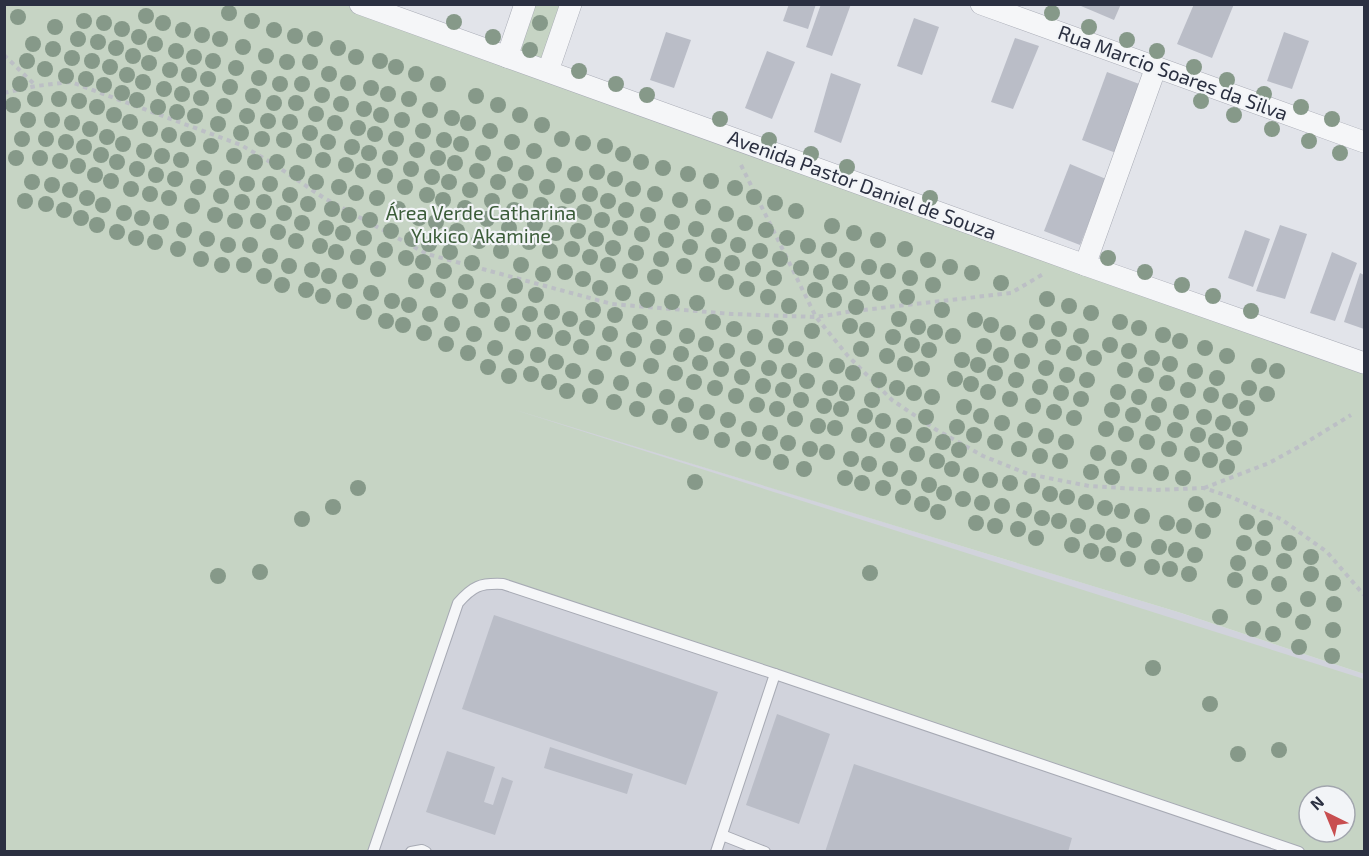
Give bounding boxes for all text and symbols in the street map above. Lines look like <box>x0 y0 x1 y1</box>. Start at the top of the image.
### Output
street label: Rua Marcio Soares da Silva <box>1055 19 1292 125</box>
street label: Avenida Pastor Daniel de Souza <box>725 124 1000 244</box>
park label: Área Verde Catharina Yukico Akamine <box>386 200 576 247</box>
north arrow <box>1297 784 1357 844</box>
text: N <box>1306 792 1327 814</box>

